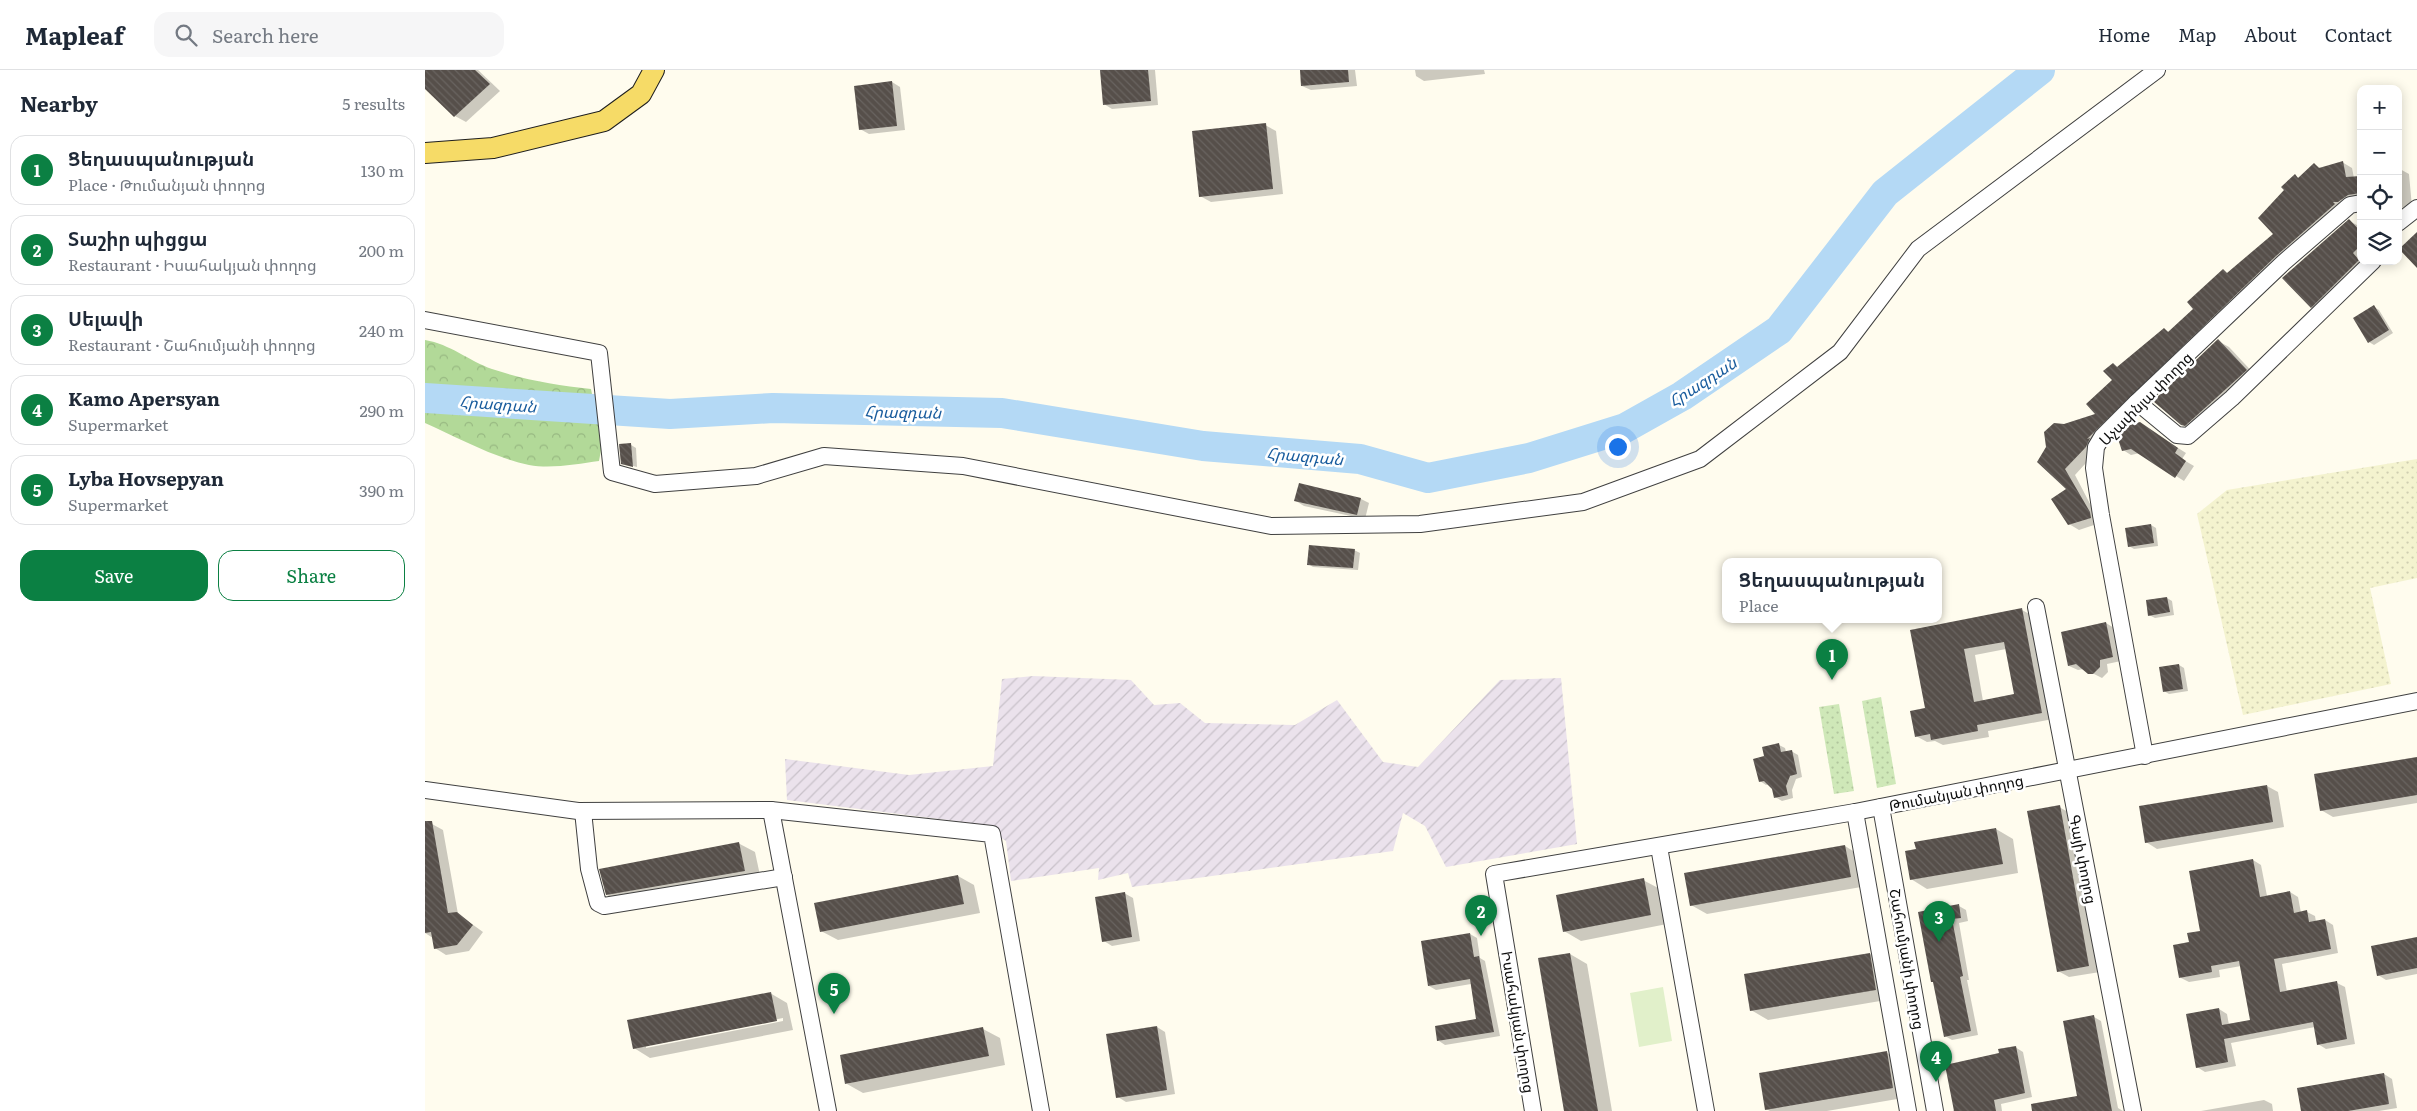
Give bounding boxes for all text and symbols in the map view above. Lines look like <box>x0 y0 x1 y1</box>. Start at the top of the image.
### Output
search box <box>154 12 504 57</box>
text: Mapleaf <box>25 17 124 52</box>
icon: search <box>172 21 200 49</box>
text: Search here <box>212 21 319 49</box>
text: Home <box>2098 21 2150 48</box>
text: Map <box>2178 21 2216 48</box>
text: About <box>2244 21 2297 48</box>
text: Contact <box>2325 21 2392 48</box>
map controls <box>2357 85 2402 265</box>
button: + <box>2357 85 2402 130</box>
text: Nearby <box>20 87 98 118</box>
text: 5 results <box>342 91 405 115</box>
button: − <box>2357 130 2402 175</box>
text: Ցեղասպանության <box>68 144 254 172</box>
text: 1 <box>34 158 40 182</box>
text: 130 m <box>361 158 404 182</box>
text: Place · Թումանյան փողոց <box>68 172 265 196</box>
button: locate <box>2357 175 2402 220</box>
button: layers <box>2357 220 2402 265</box>
text: Տաշիր պիցցա <box>68 224 208 252</box>
text: 2 <box>33 238 41 262</box>
text: 200 m <box>359 238 404 262</box>
text: Restaurant · Իսահակյան փողոց <box>68 252 317 276</box>
text: Սելավի <box>68 304 144 332</box>
text: 3 <box>33 318 41 342</box>
text: 240 m <box>359 318 404 342</box>
text: Restaurant · Շահումյանի փողոց <box>68 332 316 356</box>
street label: Աչափնյա փողոց <box>2093 346 2197 450</box>
water label: Հրազդան <box>1663 349 1742 412</box>
text: Kamo Apersyan <box>68 384 220 412</box>
water label: Հրազդան <box>459 388 538 418</box>
text: 4 <box>32 398 42 422</box>
text: 290 m <box>360 398 404 422</box>
water label: Հրազդան <box>864 398 943 424</box>
text: Supermarket <box>68 412 168 436</box>
your location <box>1605 434 1631 460</box>
water label: Հրազդան <box>1266 440 1346 470</box>
text: Lyba Hovsepyan <box>68 464 224 492</box>
text: 5 <box>33 478 41 502</box>
text: 390 m <box>359 478 404 502</box>
text: Supermarket <box>68 492 168 516</box>
button: Save <box>20 550 208 601</box>
button: Share <box>218 550 405 601</box>
popup <box>1722 558 1942 623</box>
text: Ցեղասպանության <box>1739 565 1925 593</box>
text: Place <box>1739 593 1779 617</box>
pin: 1 <box>1816 639 1848 680</box>
street label: Թումանյան փողոց <box>1887 768 2025 816</box>
street label: Գայի փողոց <box>2064 812 2104 906</box>
street label: Շահումյանի փողոց <box>1884 887 1932 1031</box>
pin: 2 <box>1465 895 1497 936</box>
pin: 3 <box>1923 901 1955 942</box>
street label: Իսահակյան փողոց <box>1496 949 1542 1095</box>
pin: 5 <box>818 973 850 1014</box>
pin: 4 <box>1920 1041 1952 1082</box>

